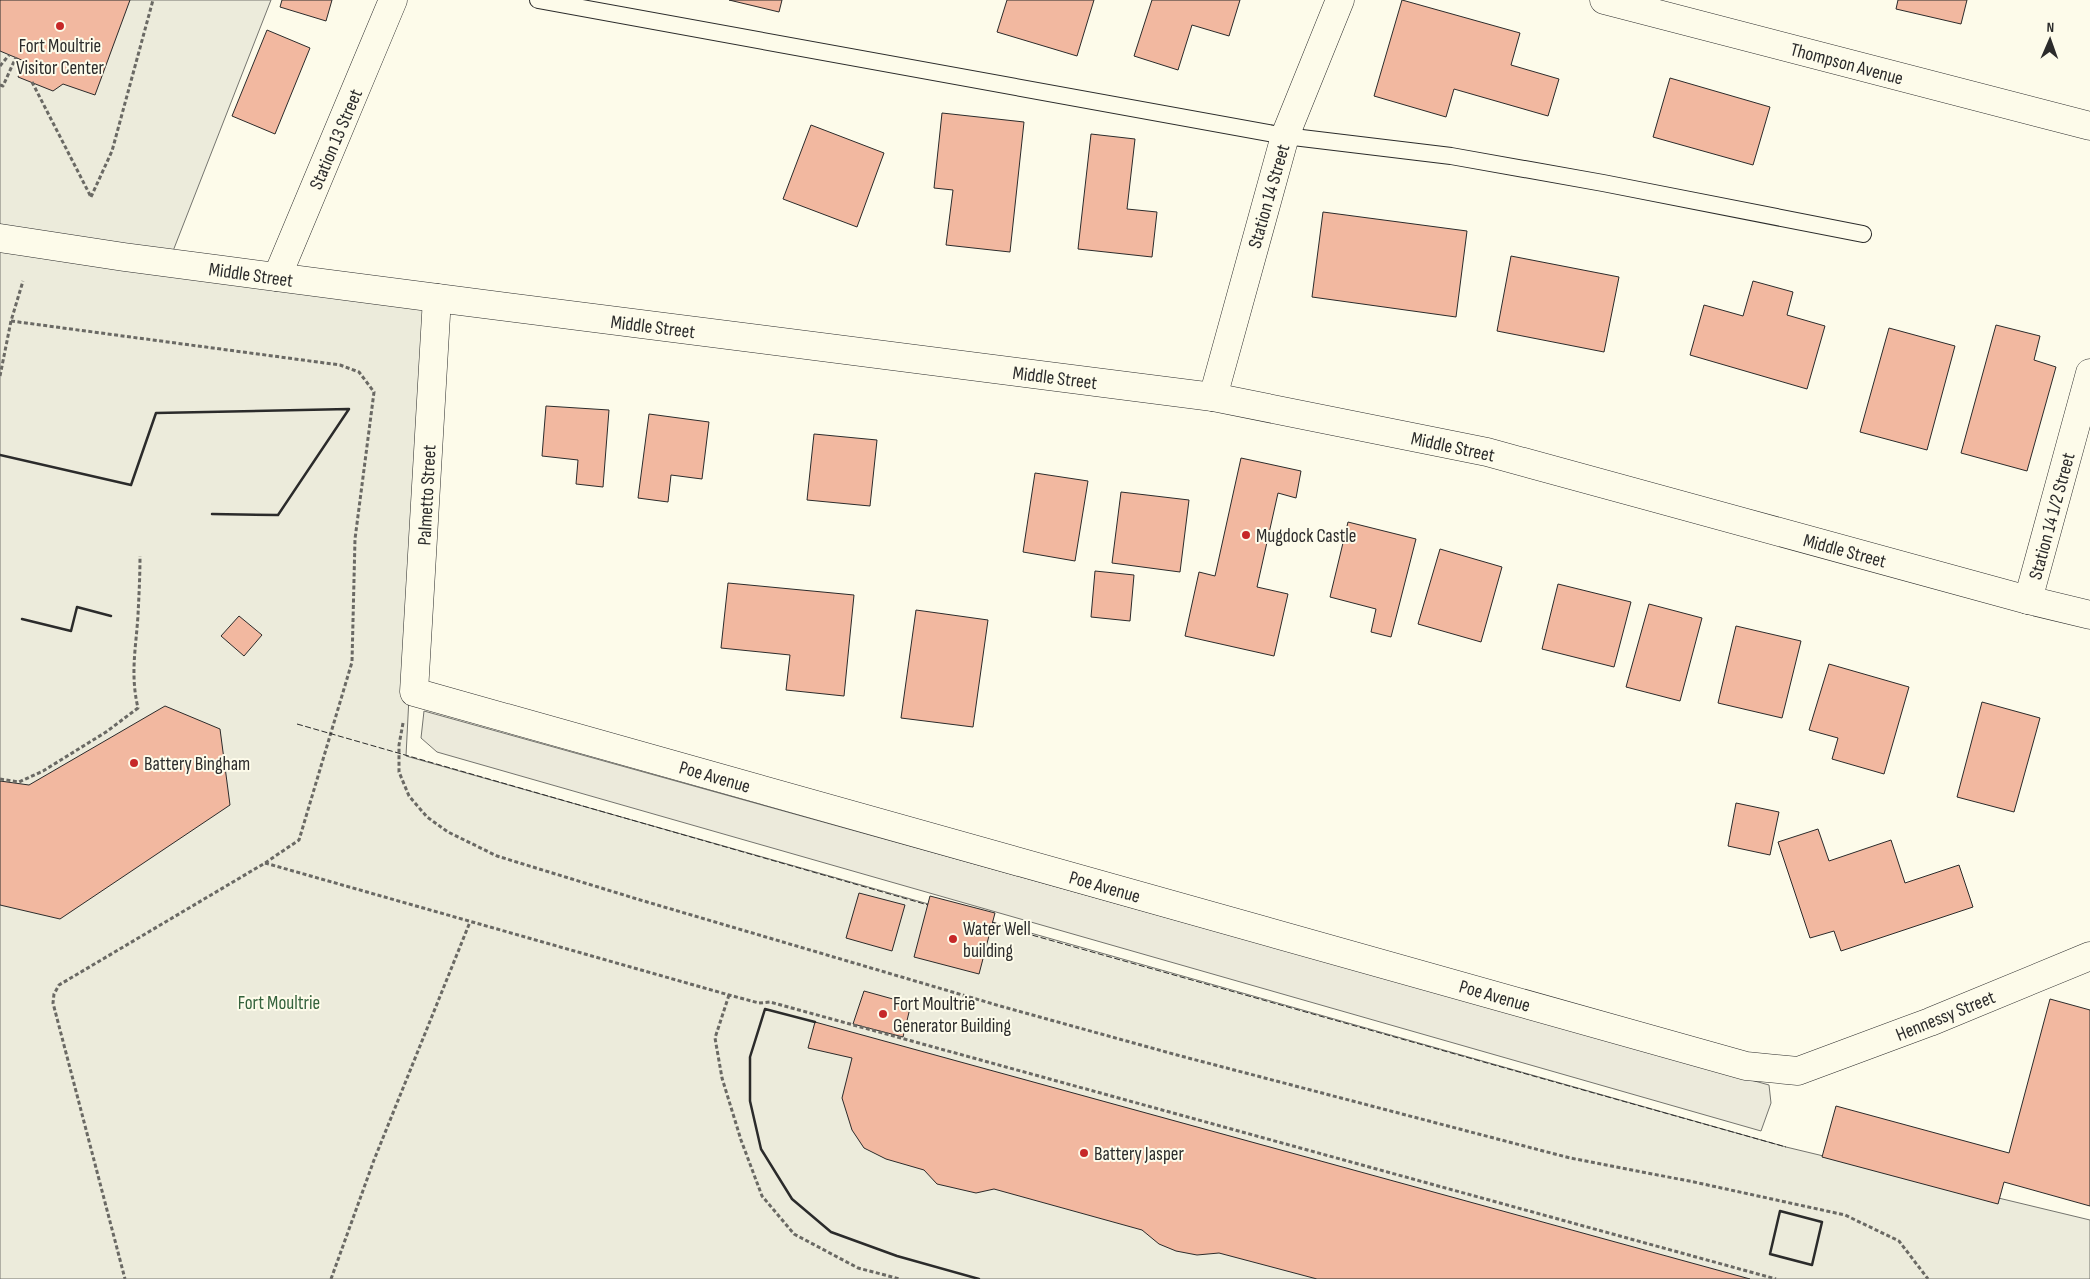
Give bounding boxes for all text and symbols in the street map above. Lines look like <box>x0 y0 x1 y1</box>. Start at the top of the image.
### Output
north arrow <box>2025 15 2075 65</box>
text: N <box>2046 19 2054 36</box>
marker: Fort Moultrie Visitor Center <box>54 20 66 32</box>
place label: Fort Moultrie Visitor Center <box>16 35 105 80</box>
street label: Thompson Avenue <box>1788 38 1906 91</box>
street label: Station 13 Street <box>305 86 368 193</box>
street label: Station 14 Street <box>1244 142 1295 251</box>
street label: Middle Street <box>207 258 295 293</box>
street label: Middle Street <box>609 311 697 344</box>
street label: Middle Street <box>1011 362 1099 395</box>
street label: Middle Street <box>1409 427 1497 468</box>
street label: Palmetto Street <box>413 444 442 546</box>
street label: Station 14 1/2 Street <box>2024 450 2081 582</box>
place label: Mugdock Castle <box>1256 525 1356 548</box>
marker: Mugdock Castle <box>1240 529 1252 541</box>
street label: Middle Street <box>1801 529 1889 574</box>
place label: Battery Bingham <box>144 753 250 776</box>
street label: Poe Avenue <box>676 756 753 799</box>
marker: Battery Bingham <box>128 757 140 769</box>
street label: Poe Avenue <box>1066 866 1143 909</box>
place label: Water Well building <box>963 918 1031 963</box>
marker: Water Well building <box>947 933 959 945</box>
street label: Poe Avenue <box>1456 975 1533 1018</box>
street label: Hennessy Street <box>1893 986 1999 1047</box>
park label: Fort Moultrie <box>238 992 320 1015</box>
place label: Fort Moultrie Generator Building <box>893 993 1011 1038</box>
marker: Fort Moultrie Generator Building <box>877 1008 889 1020</box>
place label: Battery Jasper <box>1094 1143 1184 1166</box>
marker: Battery Jasper <box>1078 1147 1090 1159</box>

